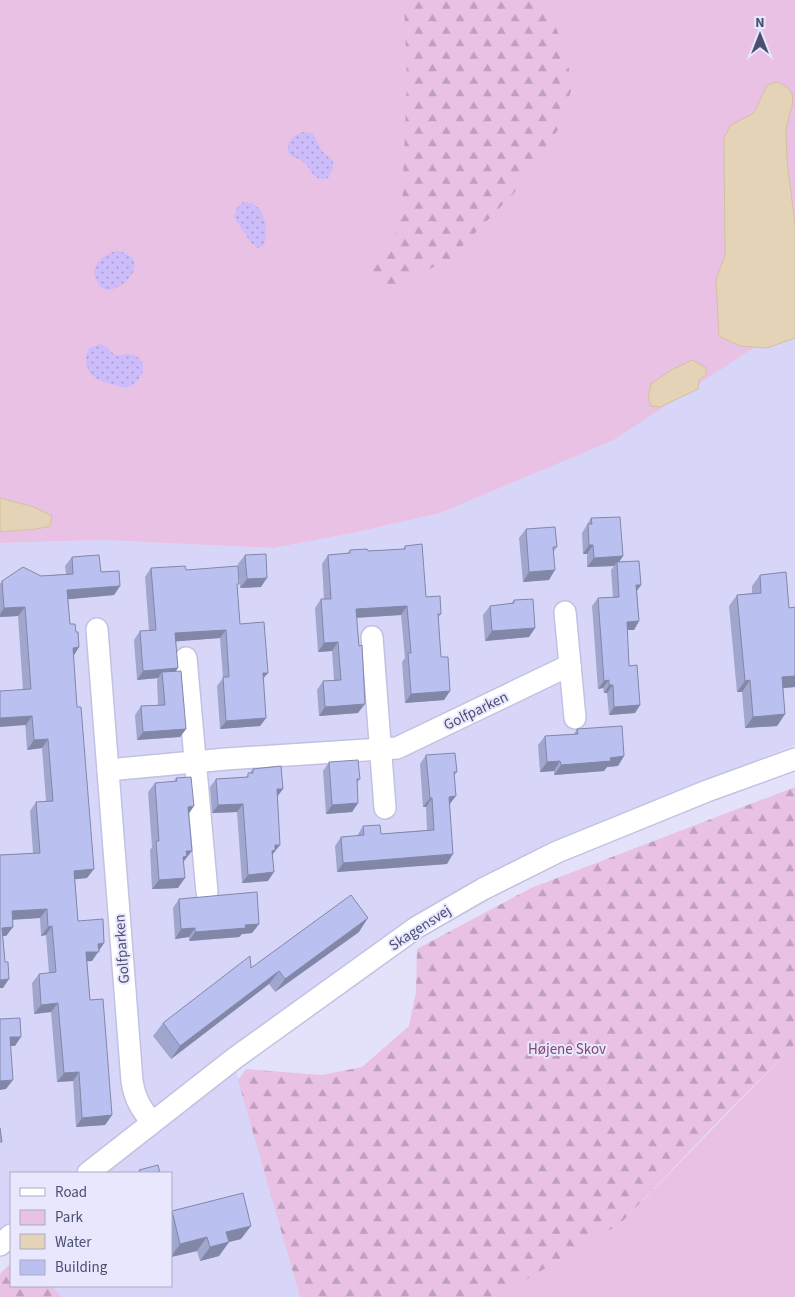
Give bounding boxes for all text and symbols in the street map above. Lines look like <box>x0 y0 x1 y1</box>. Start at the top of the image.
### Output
north arrow <box>735 10 785 60</box>
text: N <box>755 13 765 33</box>
street label: Golfparken <box>440 686 512 736</box>
street label: Skagensvej <box>385 900 455 956</box>
street label: Golfparken <box>109 914 135 984</box>
park label: Højene Skov <box>528 1039 606 1060</box>
legend <box>10 1172 172 1287</box>
text: Road <box>55 1182 87 1203</box>
text: Park <box>55 1207 84 1228</box>
text: Water <box>55 1232 92 1253</box>
text: Building <box>55 1257 108 1278</box>

